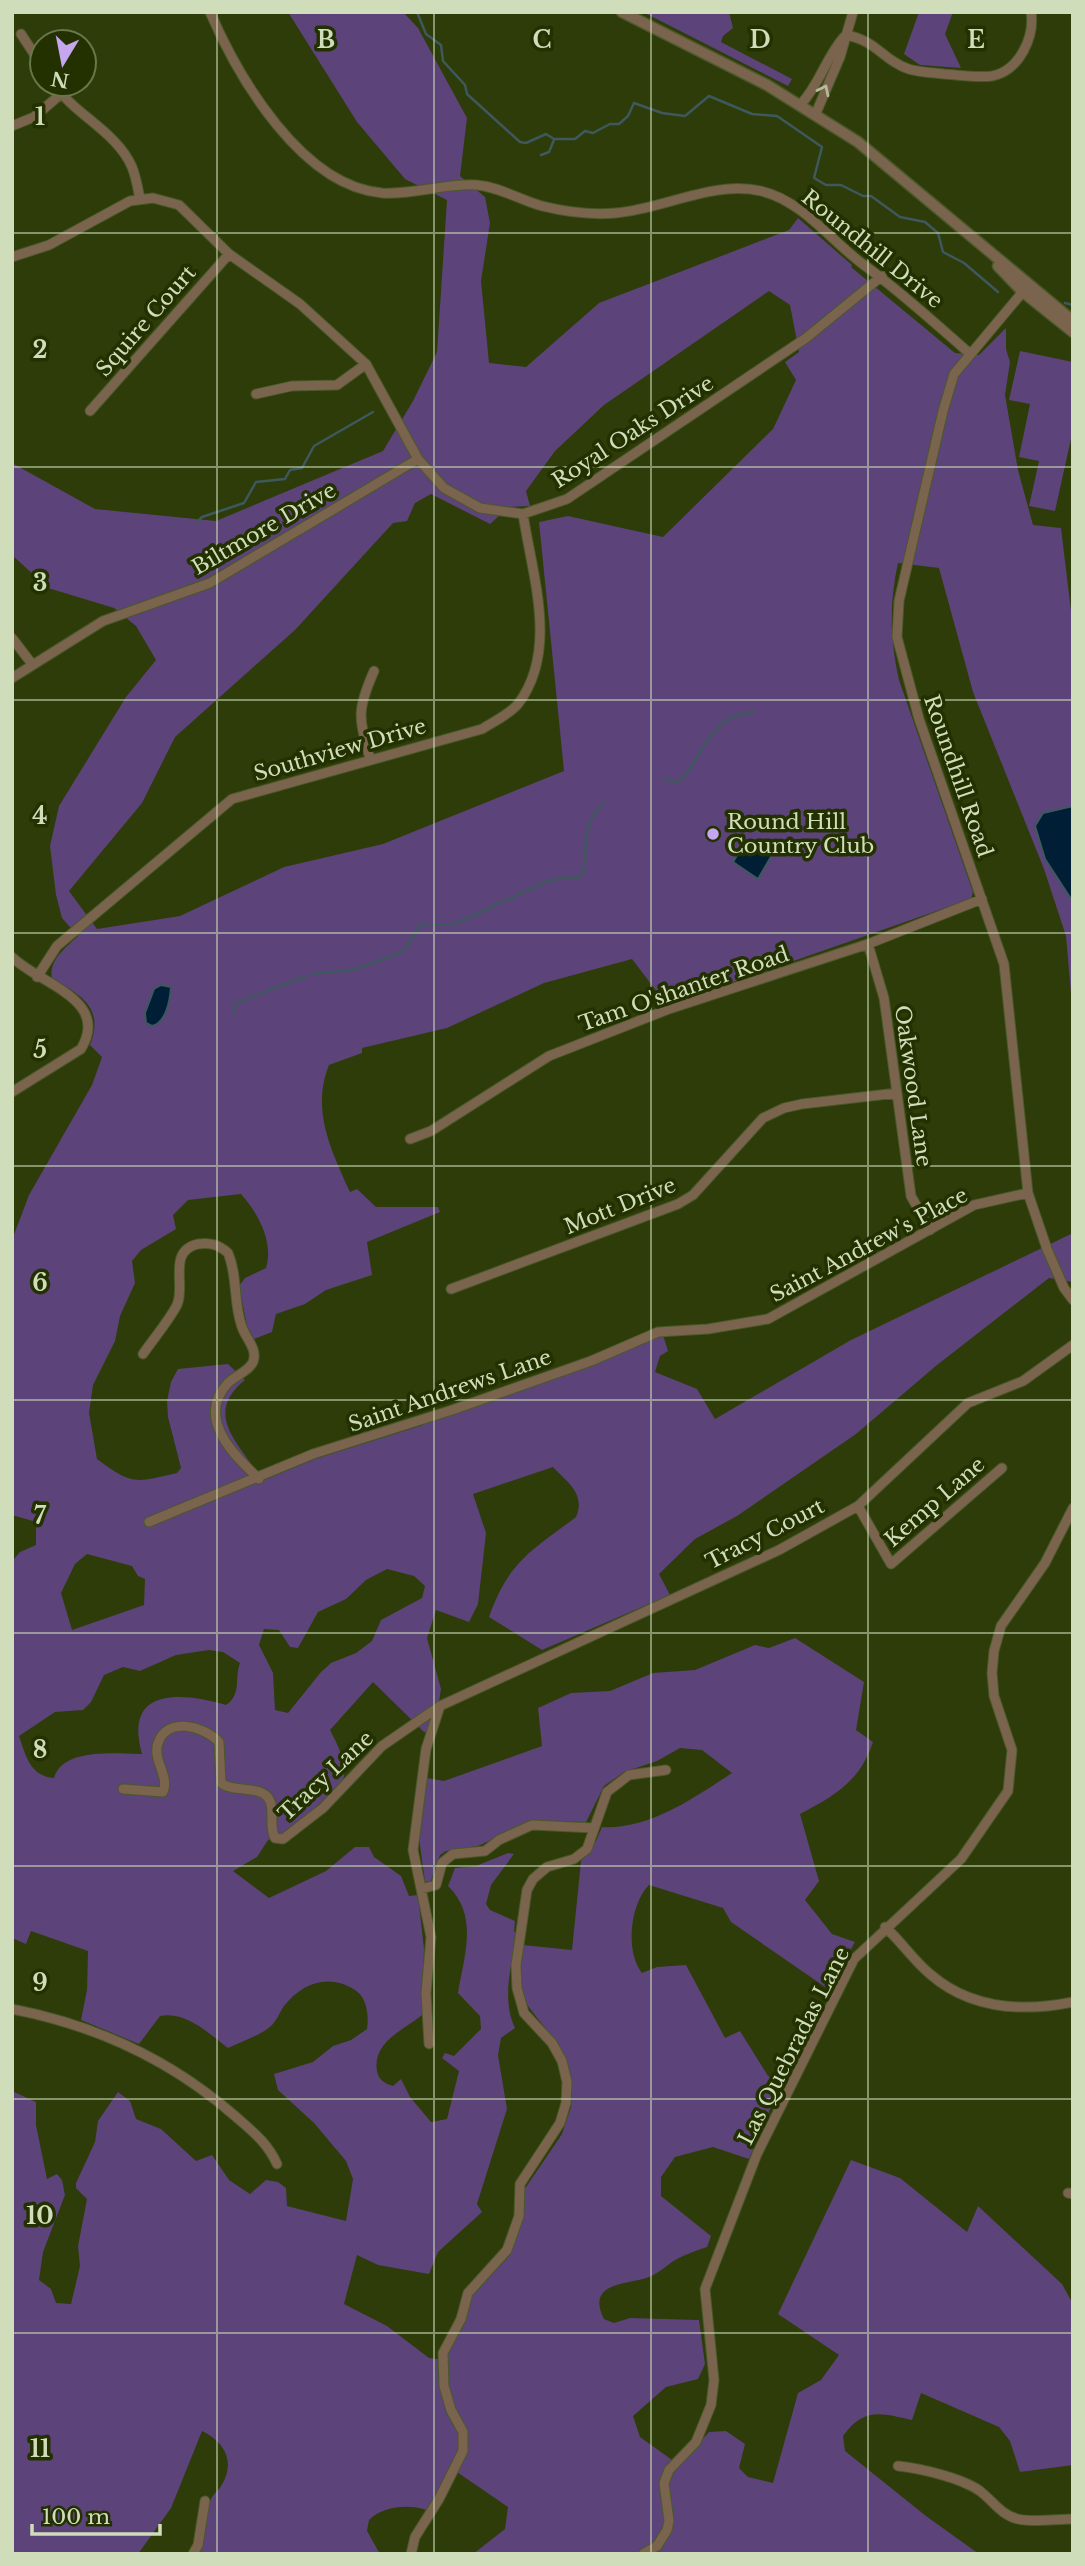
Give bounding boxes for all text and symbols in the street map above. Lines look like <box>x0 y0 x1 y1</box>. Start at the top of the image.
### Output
text: B <box>317 26 335 54</box>
text: C <box>533 26 551 54</box>
text: D <box>749 26 771 54</box>
text: E <box>967 26 985 54</box>
north arrow <box>28 28 98 98</box>
text: N <box>49 66 71 92</box>
one-way arrow <box>816 85 830 97</box>
text: 1 <box>35 103 45 131</box>
street label: Roundhill Drive <box>796 184 948 314</box>
street label: Squire Court <box>91 260 201 382</box>
text: 2 <box>33 336 47 364</box>
street label: Royal Oaks Drive <box>547 370 719 494</box>
street label: Biltmore Drive <box>187 477 341 581</box>
text: 3 <box>33 569 47 597</box>
street label: Roundhill Road <box>918 691 998 861</box>
street label: Southview Drive <box>251 713 429 787</box>
text: 4 <box>32 802 48 830</box>
place label: Round Hill Country Club <box>727 809 874 859</box>
marker: Round Hill Country Club <box>705 826 721 842</box>
street label: Tam O'shanter Road <box>576 941 792 1037</box>
street label: Oakwood Lane <box>889 1004 937 1168</box>
text: 5 <box>33 1036 47 1064</box>
street label: Mott Drive <box>560 1172 680 1240</box>
street label: Saint Andrew's Place <box>766 1182 972 1308</box>
text: 6 <box>32 1269 48 1297</box>
street label: Saint Andrews Lane <box>345 1344 555 1438</box>
street label: Kemp Lane <box>880 1451 990 1553</box>
street label: Tracy Court <box>701 1493 829 1575</box>
text: 7 <box>34 1502 47 1530</box>
street label: Tracy Lane <box>273 1725 379 1827</box>
text: 8 <box>33 1736 47 1764</box>
street label: Las Quebradas Lane <box>733 1943 855 2149</box>
text: 9 <box>32 1969 48 1997</box>
text: 10 <box>26 2202 54 2230</box>
text: 11 <box>30 2435 50 2463</box>
scale bar <box>32 2492 159 2536</box>
text: 100 m <box>42 2504 110 2530</box>

